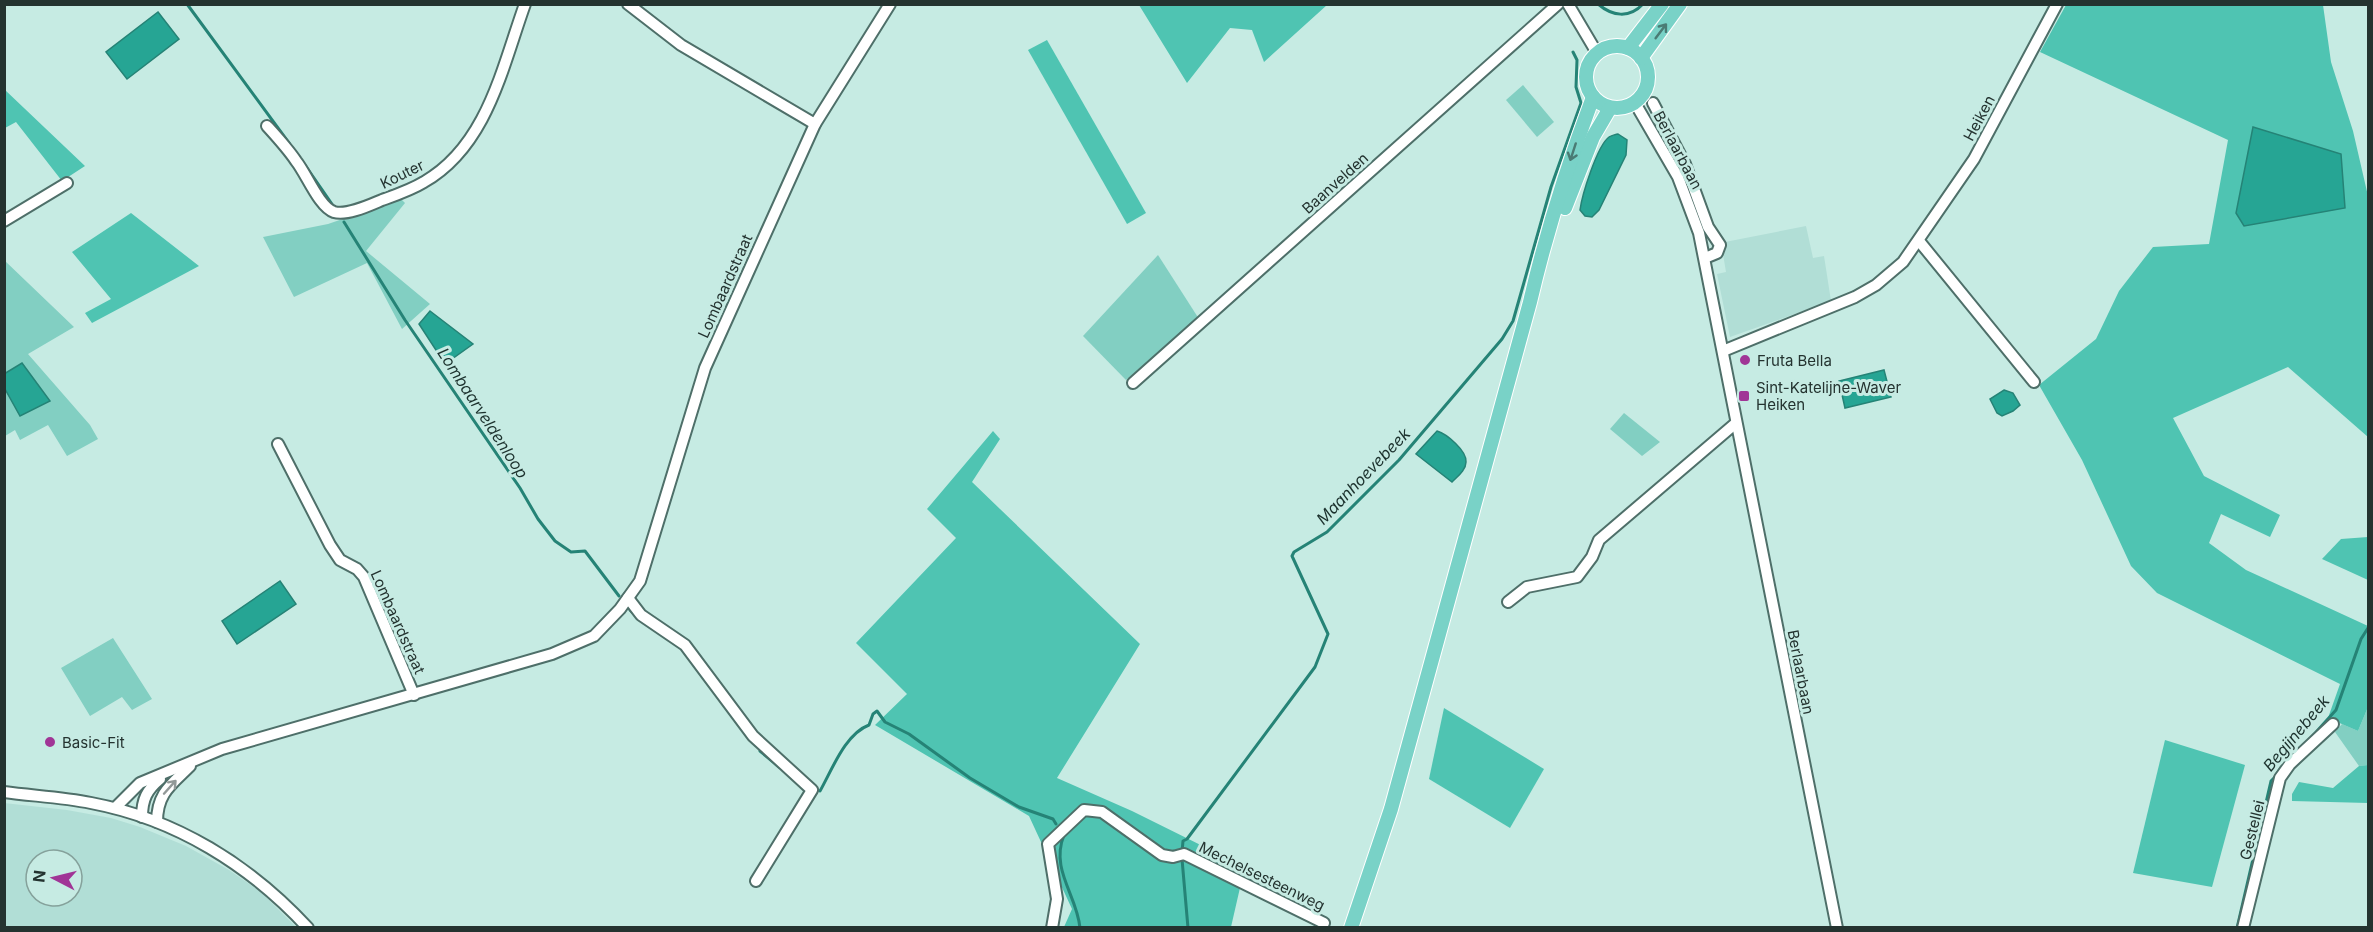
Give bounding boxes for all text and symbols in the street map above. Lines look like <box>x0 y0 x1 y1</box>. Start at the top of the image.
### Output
one-way arrow <box>1655 24 1667 40</box>
street label: Heiken <box>1959 92 1999 144</box>
street label: Berlaarbaan <box>1649 108 1707 192</box>
one-way arrow <box>1567 142 1578 161</box>
street label: Baanvelden <box>1298 148 1372 218</box>
street label: Kouter <box>377 155 427 193</box>
street label: Lombaardstraat <box>694 231 756 341</box>
water label: Lombaarveldenloop <box>433 344 533 482</box>
place label: Fruta Bella <box>1757 351 1832 370</box>
marker: Fruta Bella <box>1738 353 1752 367</box>
place label: Sint-Katelijne-Waver Heiken <box>1756 378 1901 414</box>
marker: Sint-Katelijne-Waver Heiken <box>1737 389 1751 403</box>
water label: Maanhoevebeek <box>1312 423 1414 528</box>
street label: Lombaardstraat <box>367 567 429 677</box>
street label: Berlaarbaan <box>1783 628 1819 716</box>
water label: Begijnebeek <box>2258 691 2334 775</box>
place label: Basic-Fit <box>62 733 125 752</box>
marker: Basic-Fit <box>43 735 57 749</box>
one-way arrow <box>163 780 177 795</box>
street label: Gestellei <box>2235 798 2269 862</box>
street label: Mechelsesteenweg <box>1196 837 1328 915</box>
north arrow <box>24 848 84 908</box>
text: N <box>28 869 50 883</box>

